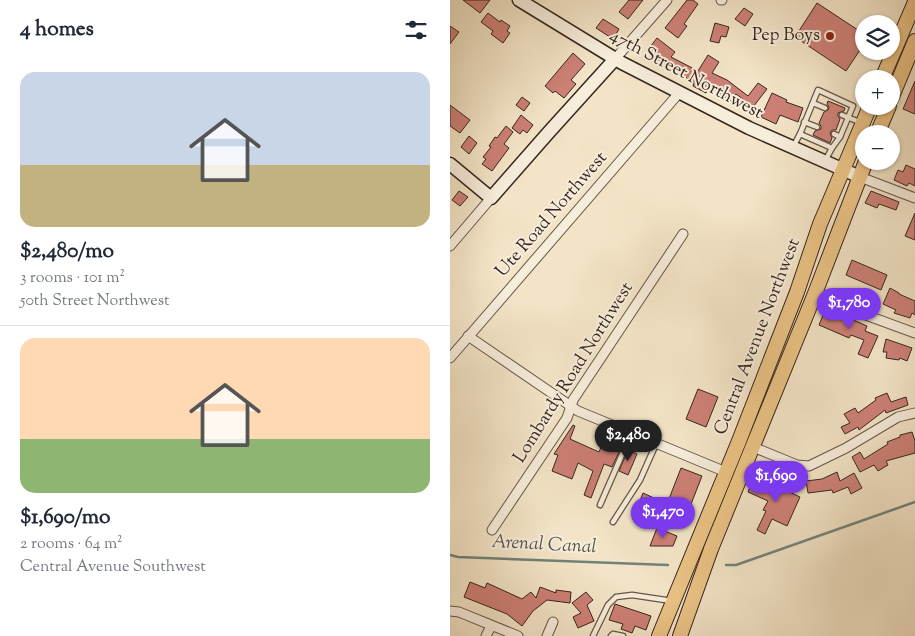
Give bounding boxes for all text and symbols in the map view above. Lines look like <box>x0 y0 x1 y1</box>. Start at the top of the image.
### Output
text: 4 homes <box>20 15 94 45</box>
map controls <box>855 15 900 170</box>
button: layers <box>855 15 900 60</box>
icon: filters <box>402 16 430 44</box>
street label: 47th Street Northwest <box>605 23 767 127</box>
place label: Pep Boys <box>752 23 820 49</box>
marker: Pep Boys <box>824 30 836 42</box>
button: + <box>855 70 900 115</box>
icon: home <box>180 105 270 195</box>
button: − <box>855 125 900 170</box>
street label: Ute Road Northwest <box>490 146 614 284</box>
street label: Central Avenue Northwest <box>708 235 808 439</box>
text: $2,480/mo <box>20 237 114 267</box>
text: 3 rooms · 101 m² <box>20 267 125 290</box>
street label: Lombardy Road Northwest <box>508 278 640 468</box>
pin: $1,780 <box>808 288 890 330</box>
text: 50th Street Northwest <box>20 290 170 313</box>
text: $1,780 <box>828 292 870 315</box>
icon: home <box>180 370 270 460</box>
pin: $2,480 <box>587 420 669 462</box>
text: $2,480 <box>606 424 650 447</box>
pin: $1,690 <box>735 460 817 503</box>
text: $1,690 <box>755 465 797 488</box>
pin: $1,470 <box>622 496 704 539</box>
text: $1,470 <box>642 501 684 524</box>
text: $1,690/mo <box>20 503 110 533</box>
water label: Arenal Canal <box>491 529 597 561</box>
text: 2 rooms · 64 m² <box>20 533 123 556</box>
text: Central Avenue Southwest <box>20 556 206 579</box>

